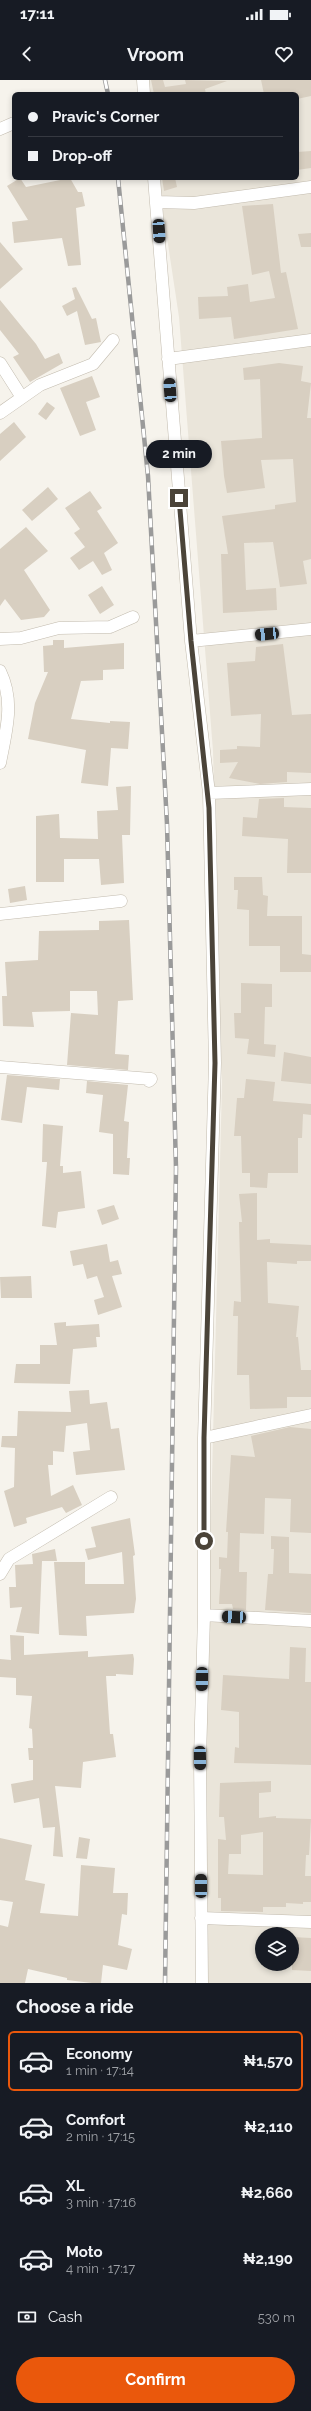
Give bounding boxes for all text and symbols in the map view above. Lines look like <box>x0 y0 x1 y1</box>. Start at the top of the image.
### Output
text: 17:11 <box>20 5 54 23</box>
icon: back <box>16 43 38 65</box>
icon: heart <box>273 43 295 65</box>
text: Vroom <box>127 44 184 65</box>
text: Pravic's Corner <box>52 108 159 126</box>
text: Drop-off <box>52 147 112 165</box>
car <box>152 219 166 243</box>
car <box>163 378 177 402</box>
callout: 2 min <box>146 440 212 468</box>
text: 2 min <box>162 446 196 461</box>
route end <box>170 489 188 507</box>
car <box>254 627 280 641</box>
route start <box>195 1532 213 1550</box>
car <box>222 1610 246 1624</box>
car <box>196 1667 208 1691</box>
car <box>194 1746 206 1770</box>
car <box>195 1874 207 1898</box>
map controls <box>255 1927 299 1971</box>
button: layers <box>255 1927 299 1971</box>
text: Choose a ride <box>16 1996 134 2017</box>
icon: car <box>18 2043 54 2079</box>
text: Economy <box>66 2045 133 2063</box>
text: ₦1,570 <box>243 2052 293 2070</box>
text: 1 min · 17:14 <box>66 2063 134 2078</box>
icon: car <box>18 2109 54 2145</box>
text: Comfort <box>66 2111 125 2129</box>
text: ₦2,110 <box>244 2118 293 2136</box>
text: 2 min · 17:15 <box>66 2129 135 2144</box>
icon: car <box>18 2175 54 2211</box>
text: XL <box>66 2177 84 2195</box>
text: ₦2,660 <box>241 2184 293 2202</box>
text: 3 min · 17:16 <box>66 2195 136 2210</box>
icon: car <box>18 2241 54 2277</box>
text: Moto <box>66 2243 103 2261</box>
text: ₦2,190 <box>243 2250 293 2268</box>
text: 4 min · 17:17 <box>66 2261 135 2276</box>
icon: cash <box>16 2306 38 2328</box>
text: Cash <box>48 2308 82 2326</box>
text: 530 m <box>258 2310 295 2325</box>
button: Confirm <box>16 2357 295 2403</box>

